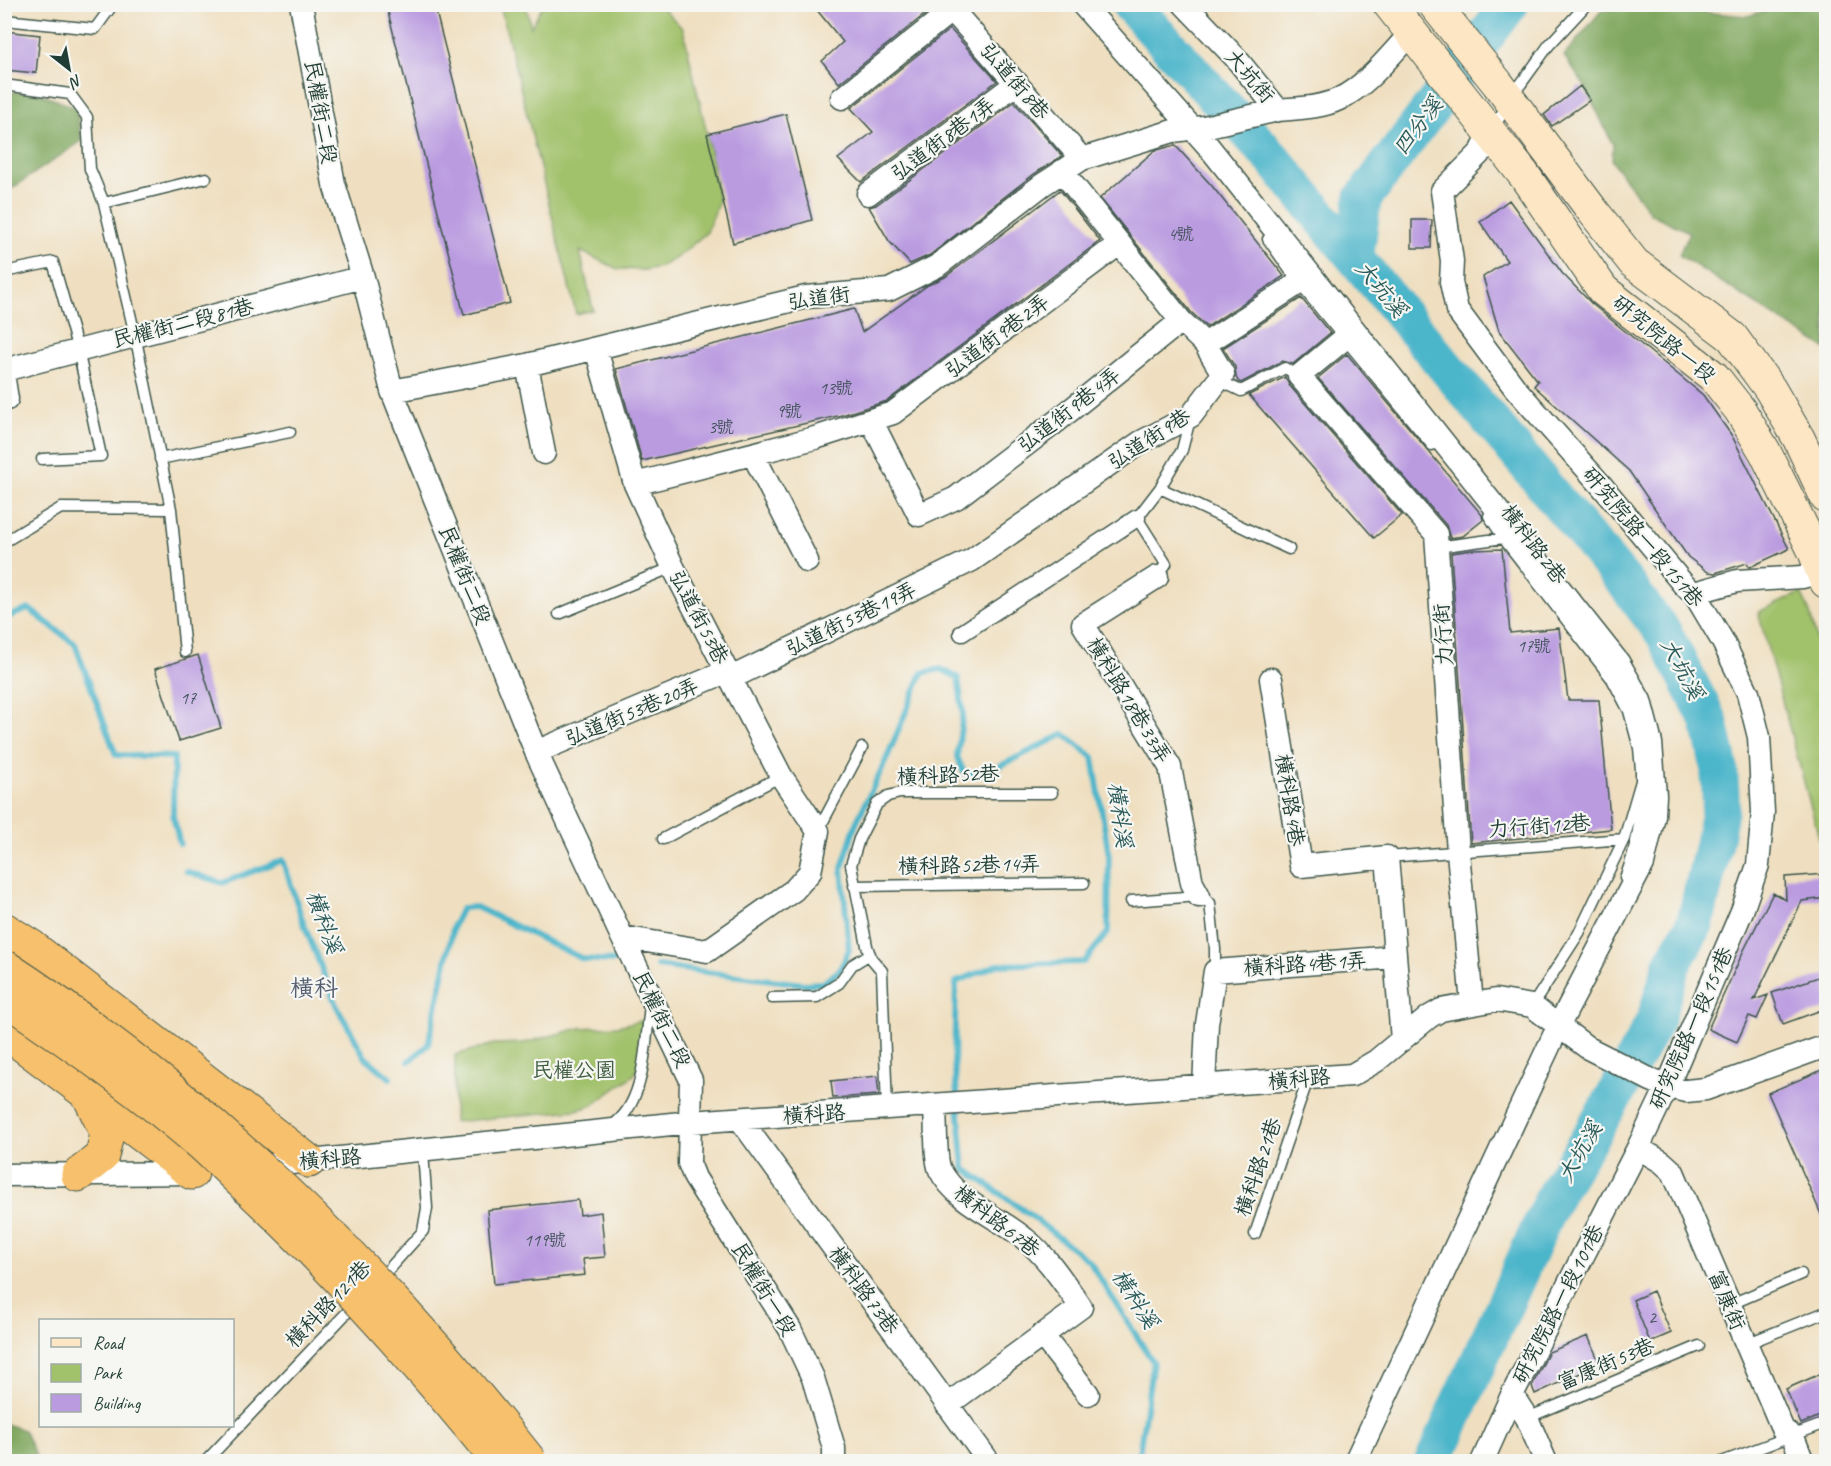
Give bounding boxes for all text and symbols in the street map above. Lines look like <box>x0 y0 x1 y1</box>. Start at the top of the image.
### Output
street label: 弘道街8巷 <box>975 37 1055 125</box>
north arrow <box>39 39 99 99</box>
street label: 大坑街 <box>1220 44 1280 108</box>
street label: 民權街二段 <box>299 58 343 166</box>
text: N <box>64 70 86 94</box>
water label: 四分溪 <box>1387 90 1450 161</box>
street label: 弘道街8巷1弄 <box>886 91 1000 187</box>
house number: 4號 <box>1168 223 1194 245</box>
water label: 大坑溪 <box>1349 255 1414 324</box>
street label: 弘道街 <box>786 281 852 315</box>
street label: 弘道街9巷2弄 <box>940 288 1054 384</box>
street label: 研究院路一段 <box>1607 289 1721 389</box>
street label: 民權街二段81巷 <box>110 293 256 353</box>
street label: 弘道街9巷4弄 <box>1012 362 1126 458</box>
house number: 13號 <box>819 377 853 399</box>
house number: 9號 <box>776 400 802 422</box>
street label: 弘道街9巷 <box>1103 403 1195 475</box>
house number: 3號 <box>708 416 734 438</box>
street label: 研究院路一段151巷 <box>1577 461 1709 613</box>
street label: 橫科路2巷 <box>1495 499 1573 589</box>
street label: 民權街二段 <box>433 521 497 629</box>
street label: 弘道街53巷 <box>663 565 735 669</box>
street label: 弘道街53巷19弄 <box>781 576 921 662</box>
street label: 力行街 <box>1428 603 1458 667</box>
street label: 橫科路18巷33弄 <box>1081 632 1177 768</box>
water label: 大坑溪 <box>1654 633 1710 706</box>
house number: 17號 <box>1517 635 1551 657</box>
street label: 弘道街53巷20弄 <box>561 672 703 752</box>
house number: 17 <box>180 687 197 709</box>
street label: 橫科路4巷 <box>1270 752 1310 848</box>
street label: 橫科路52巷 <box>896 760 1000 790</box>
water label: 橫科溪 <box>1102 780 1139 851</box>
street label: 力行街12巷 <box>1487 809 1591 843</box>
street label: 橫科路52巷14弄 <box>897 851 1041 879</box>
water label: 橫科溪 <box>300 886 349 959</box>
street label: 研究院路一段151巷 <box>1643 943 1739 1113</box>
street label: 橫科路4巷1弄 <box>1242 947 1368 981</box>
street label: 民權街二段 <box>627 966 697 1072</box>
district label: 橫科 <box>290 973 338 1003</box>
park label: 民權公園 <box>532 1057 616 1083</box>
street label: 橫科路 <box>1266 1063 1332 1095</box>
street label: 橫科路 <box>782 1099 846 1129</box>
street label: 橫科路21巷 <box>1229 1114 1287 1220</box>
water label: 大坑溪 <box>1551 1116 1609 1188</box>
street label: 橫科路 <box>297 1143 363 1175</box>
street label: 橫科路67巷 <box>948 1179 1046 1263</box>
street label: 研究院路一段101巷 <box>1507 1220 1609 1388</box>
house number: 119號 <box>524 1229 566 1251</box>
street label: 民權街一段 <box>726 1237 802 1341</box>
street label: 橫科路73巷 <box>823 1241 905 1339</box>
street label: 橫科路121巷 <box>280 1255 376 1353</box>
water label: 橫科溪 <box>1105 1264 1165 1335</box>
street label: 富康街 <box>1703 1266 1751 1334</box>
house number: 2 <box>1648 1306 1658 1328</box>
legend <box>39 1319 234 1427</box>
text: Road <box>93 1332 126 1354</box>
street label: 富康街53巷 <box>1554 1332 1658 1396</box>
text: Park <box>93 1362 123 1384</box>
text: Building <box>93 1392 142 1414</box>

